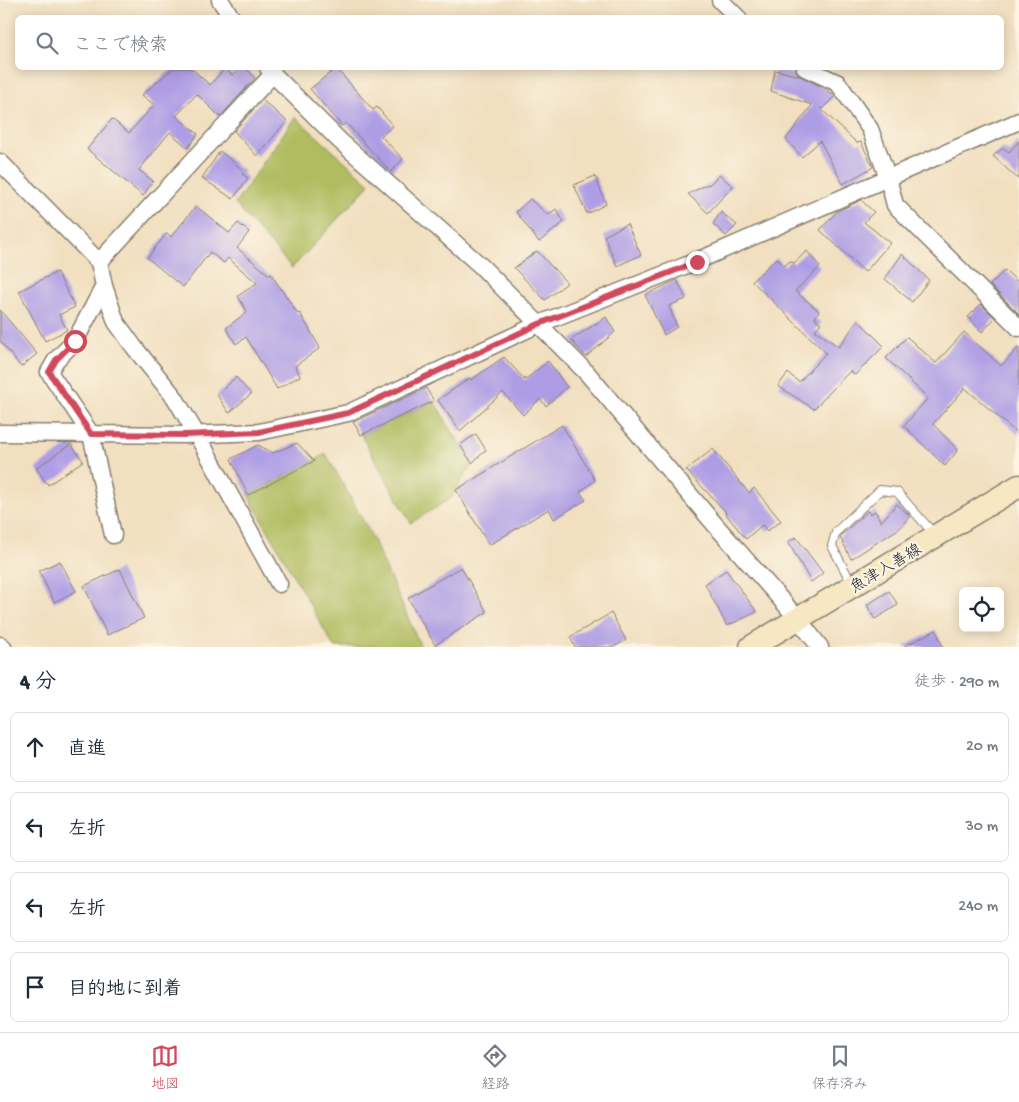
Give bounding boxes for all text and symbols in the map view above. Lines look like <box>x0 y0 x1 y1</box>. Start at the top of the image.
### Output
search box <box>15 15 1004 70</box>
icon: search <box>33 29 61 57</box>
text: ここで検索 <box>73 35 168 58</box>
route end <box>686 251 709 274</box>
route start <box>64 330 87 353</box>
street label: 魚津入善線 <box>847 540 926 599</box>
map controls <box>959 587 1004 632</box>
button: locate <box>959 587 1004 632</box>
text: 4 分 <box>20 671 56 696</box>
text: 徒歩 · 290 m <box>914 674 999 693</box>
icon: ahead <box>21 733 49 761</box>
text: 20 m <box>966 738 998 757</box>
text: 直進 <box>68 739 106 762</box>
icon: left <box>21 813 49 841</box>
text: 30 m <box>965 818 998 837</box>
text: 左折 <box>68 819 106 842</box>
icon: left <box>21 893 49 921</box>
text: 240 m <box>958 898 998 917</box>
text: 左折 <box>68 899 106 922</box>
icon: arrive <box>21 973 49 1001</box>
text: 目的地に到着 <box>68 979 182 1002</box>
tab: 地図 <box>151 1042 179 1094</box>
tab: 経路 <box>481 1042 509 1094</box>
tab: 保存済み <box>812 1042 868 1094</box>

